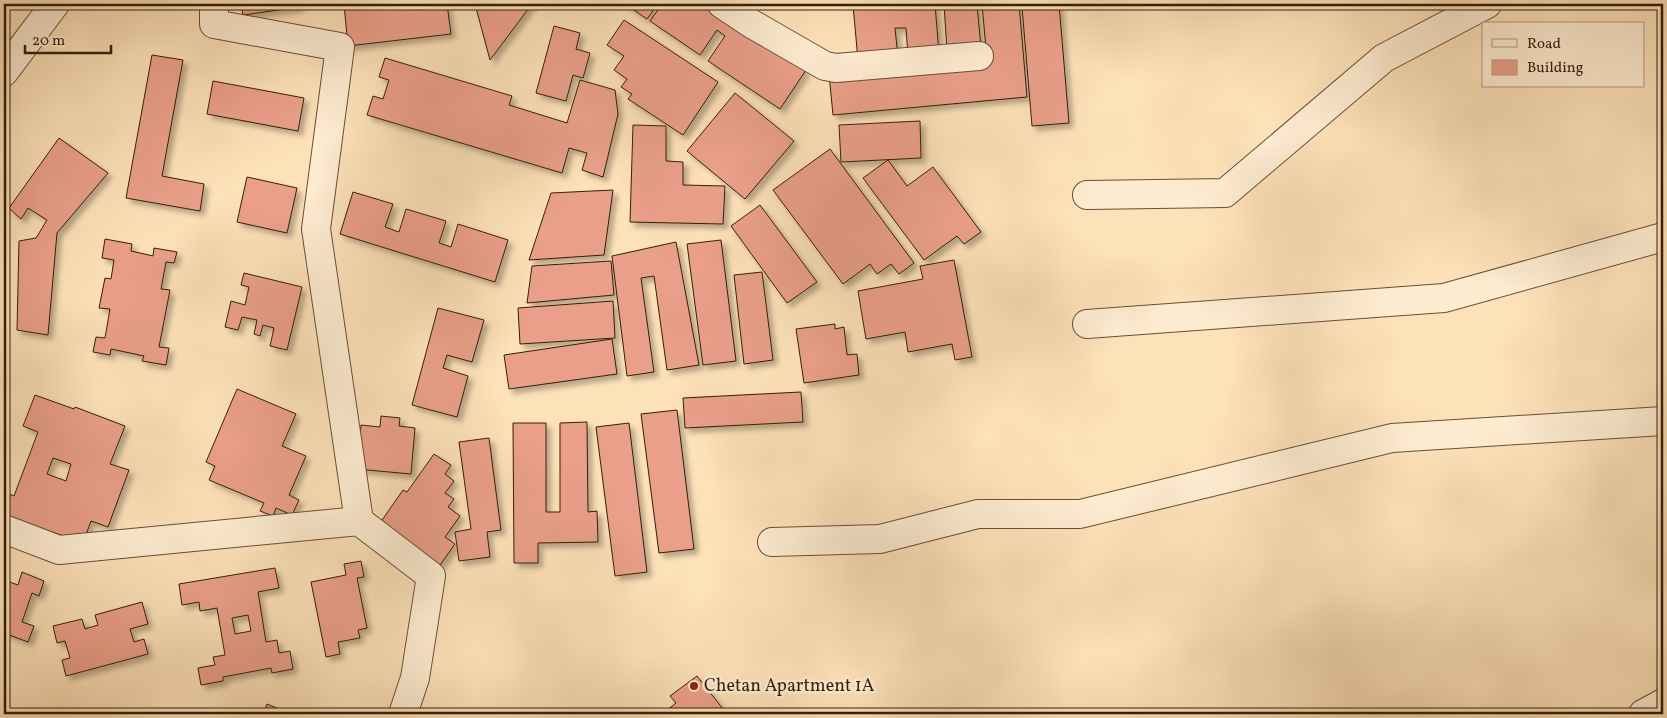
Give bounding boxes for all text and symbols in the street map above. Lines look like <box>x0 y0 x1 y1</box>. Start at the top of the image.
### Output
scale bar <box>25 22 111 54</box>
legend <box>1482 22 1644 88</box>
text: 20 m <box>32 31 65 52</box>
text: Road <box>1527 34 1561 55</box>
text: Building <box>1527 58 1584 79</box>
place label: Chetan Apartment 1A <box>704 674 875 699</box>
marker: Chetan Apartment 1A <box>688 680 700 692</box>

